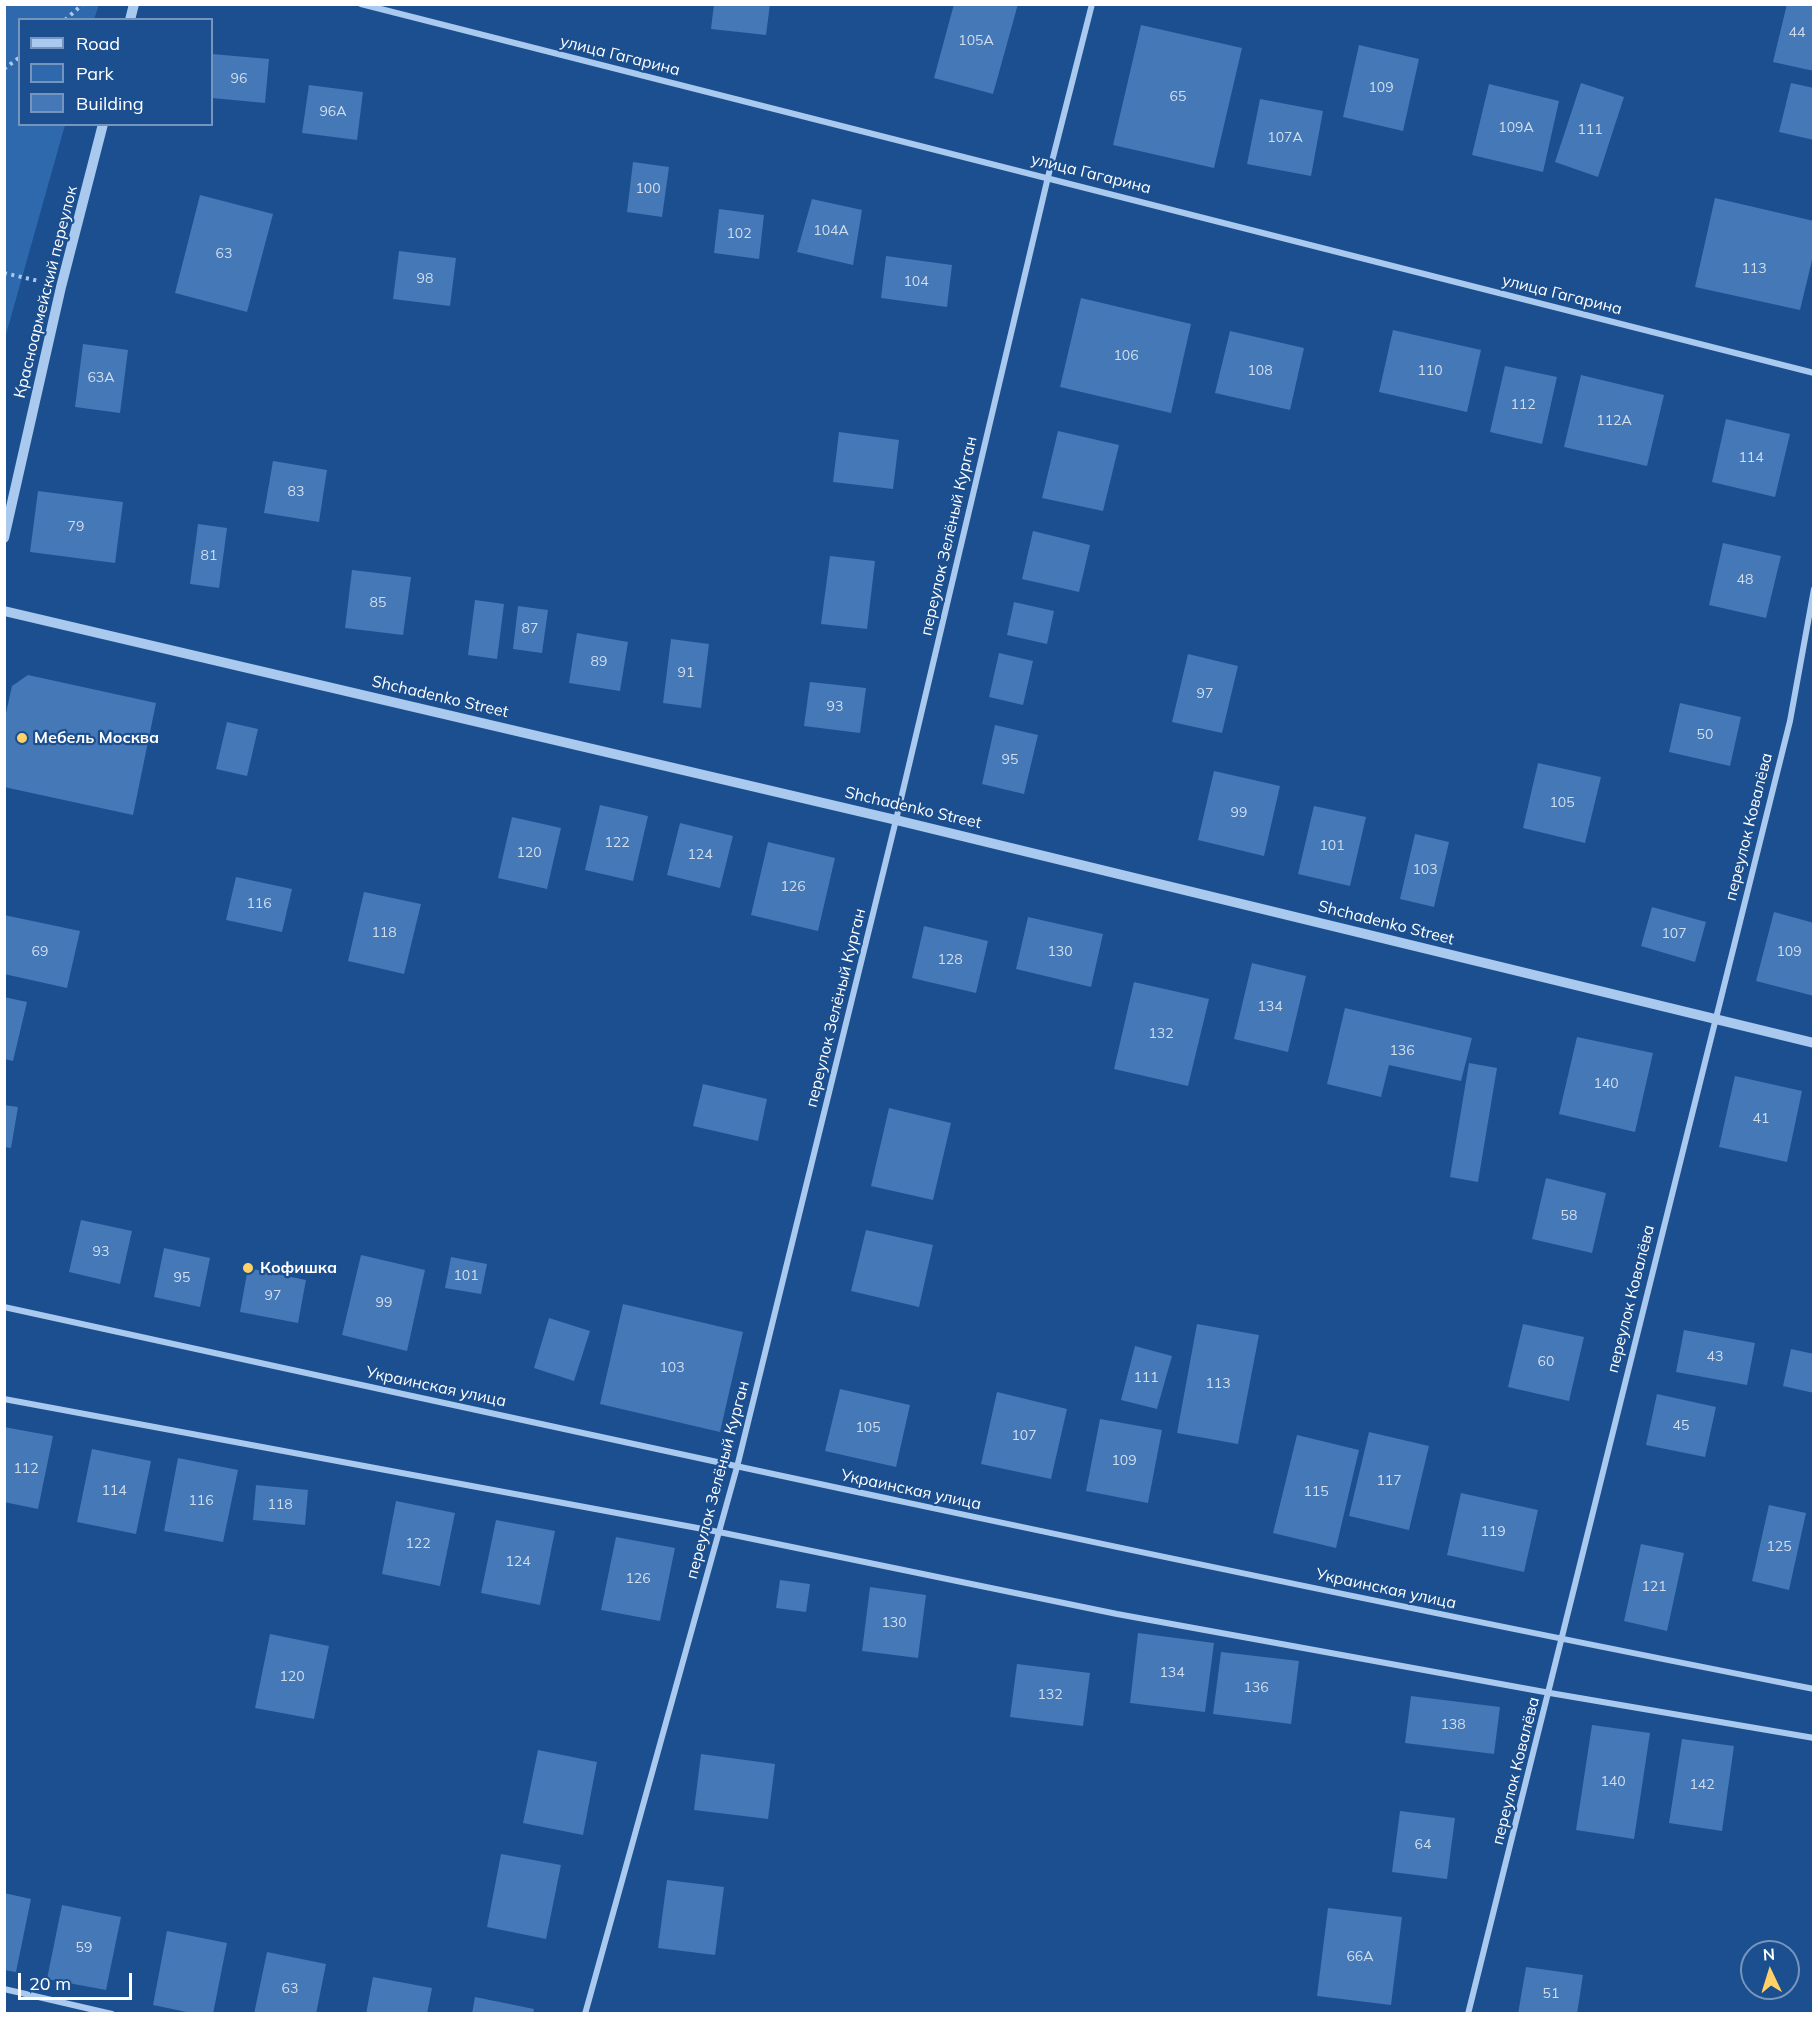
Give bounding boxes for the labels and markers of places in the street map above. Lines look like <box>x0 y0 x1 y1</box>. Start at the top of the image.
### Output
place label: Мебель Москва <box>34 728 159 748</box>
marker: Мебель Москва <box>15 731 29 745</box>
place label: Кофишка <box>260 1258 337 1278</box>
marker: Кофишка <box>241 1261 255 1275</box>

